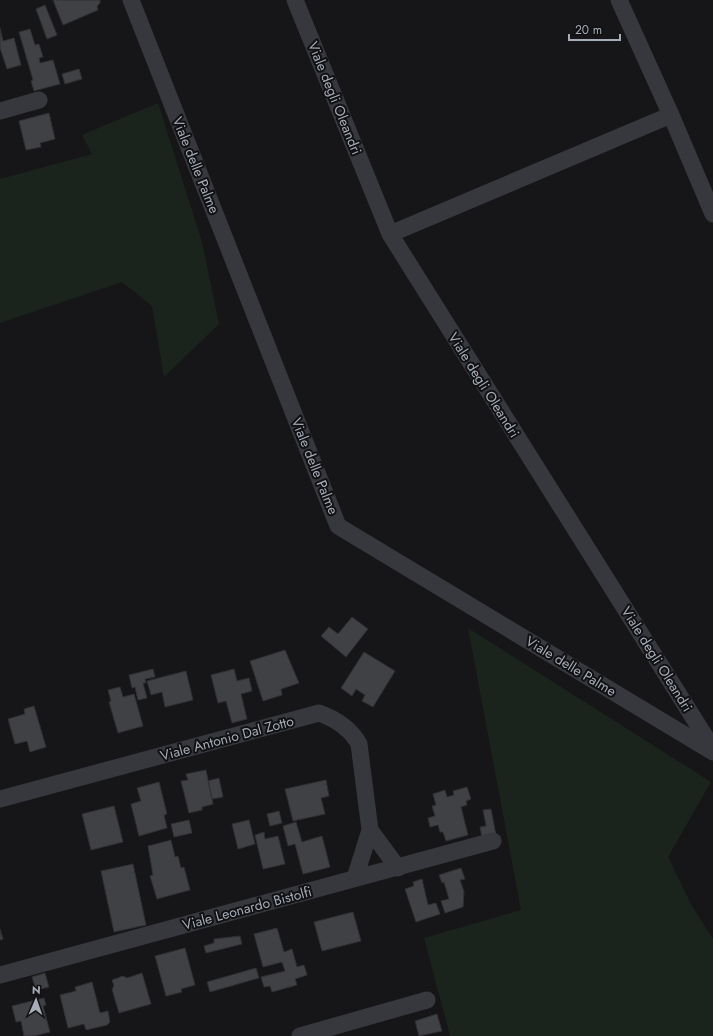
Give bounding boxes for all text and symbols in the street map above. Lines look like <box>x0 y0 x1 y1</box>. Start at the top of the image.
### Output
scale bar <box>569 16 620 42</box>
text: 20 m <box>575 21 602 39</box>
street label: Viale degli Oleandri <box>303 38 367 158</box>
street label: Viale delle Palme <box>168 114 224 216</box>
street label: Viale degli Oleandri <box>444 329 524 441</box>
street label: Viale delle Palme <box>287 415 343 517</box>
street label: Viale degli Oleandri <box>617 603 697 715</box>
street label: Viale delle Palme <box>522 631 620 701</box>
street label: Viale Antonio Dal Zotto <box>158 710 296 765</box>
street label: Viale Leonardo Bistolfi <box>180 881 314 935</box>
north arrow <box>16 980 56 1020</box>
text: N <box>32 982 41 998</box>

